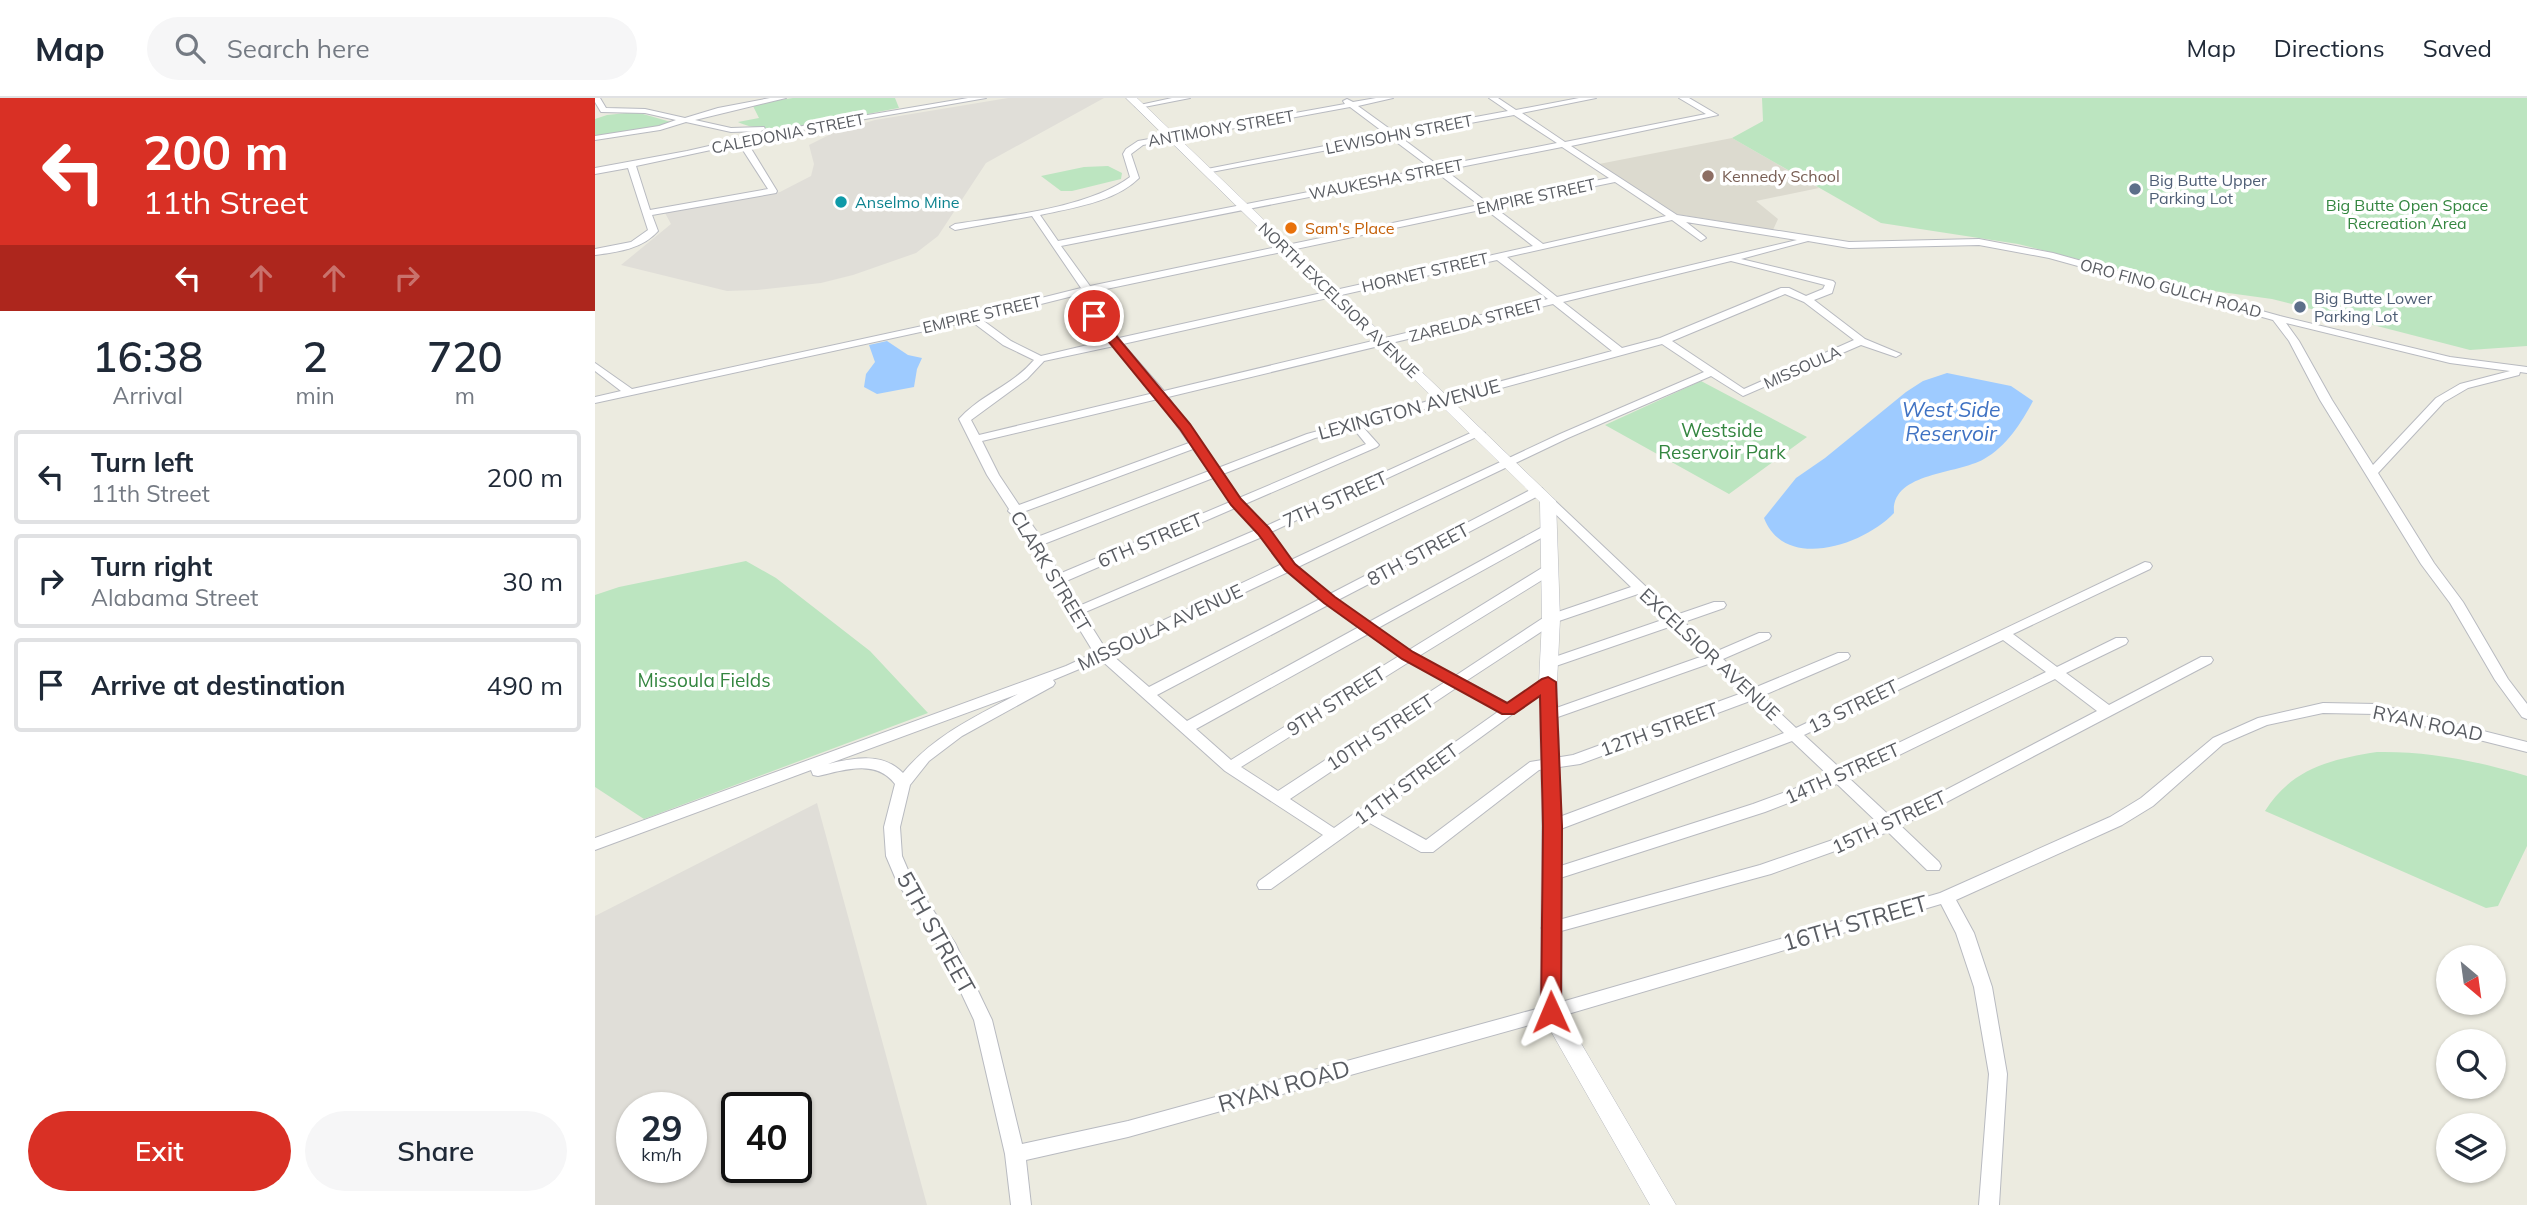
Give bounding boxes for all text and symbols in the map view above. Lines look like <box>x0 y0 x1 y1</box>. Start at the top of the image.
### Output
search box <box>147 17 637 80</box>
text: Map <box>35 28 105 69</box>
icon: search <box>171 29 209 67</box>
text: Search here <box>227 32 370 65</box>
text: Map <box>2186 33 2236 63</box>
text: Directions <box>2274 33 2385 63</box>
text: Saved <box>2423 33 2492 63</box>
street label: ANTIMONY STREET <box>1146 105 1296 151</box>
street label: CALEDONIA STREET <box>710 108 867 158</box>
street label: LEWISOHN STREET <box>1324 110 1475 158</box>
text: 200 m <box>143 121 289 182</box>
icon: left <box>28 126 119 217</box>
street label: WAUKESHA STREET <box>1307 154 1465 204</box>
place label: Kennedy School <box>1722 166 1840 186</box>
marker: Kennedy School <box>1700 168 1716 184</box>
place label: Big Butte Upper Parking Lot <box>2149 170 2267 208</box>
street label: EMPIRE STREET <box>1475 174 1598 218</box>
marker: Big Butte Upper Parking Lot <box>2127 181 2143 197</box>
text: 11th Street <box>143 182 308 222</box>
place label: Anselmo Mine <box>855 192 960 212</box>
marker: Anselmo Mine <box>833 194 849 210</box>
park label: Big Butte Open Space Recreation Area <box>2326 195 2488 233</box>
street label: NORTH EXCELSIOR AVENUE <box>1255 218 1423 382</box>
place label: Sam's Place <box>1305 218 1395 238</box>
marker: Sam's Place <box>1283 220 1299 236</box>
street label: HORNET STREET <box>1360 248 1491 296</box>
street label: ORO FINO GULCH ROAD <box>2078 254 2264 322</box>
icon: left <box>169 259 207 297</box>
icon: ahead <box>242 259 280 297</box>
icon: ahead <box>315 259 353 297</box>
icon: right <box>388 259 426 297</box>
pin <box>1064 286 1124 346</box>
place label: Big Butte Lower Parking Lot <box>2314 288 2433 326</box>
street label: EMPIRE STREET <box>921 291 1044 337</box>
street label: ZARELDA STREET <box>1407 294 1545 346</box>
icon: arrive <box>1075 297 1113 335</box>
marker: Big Butte Lower Parking Lot <box>2292 299 2308 315</box>
text: 16:38 <box>92 330 203 383</box>
text: 2 <box>302 330 328 383</box>
text: 720 <box>427 330 503 383</box>
street label: MISSOULA <box>1760 341 1844 393</box>
street label: LEXINGTON AVENUE <box>1315 373 1503 445</box>
text: Arrival <box>113 381 183 410</box>
text: min <box>295 381 335 410</box>
text: m <box>455 381 475 410</box>
water label: West Side Reservoir <box>1902 396 2000 446</box>
park label: Westside Reservoir Park <box>1658 418 1786 464</box>
text: Turn left <box>91 446 193 479</box>
icon: left <box>32 458 70 496</box>
text: 200 m <box>487 461 563 494</box>
street label: 7TH STREET <box>1279 465 1392 533</box>
text: 11th Street <box>91 479 210 508</box>
street label: CLARK STREET <box>1005 506 1097 636</box>
street label: 6TH STREET <box>1094 507 1207 573</box>
street label: 8TH STREET <box>1363 517 1474 591</box>
text: Turn right <box>91 550 212 583</box>
icon: right <box>32 562 70 600</box>
text: 30 m <box>502 565 563 598</box>
street label: MISSOULA AVENUE <box>1074 578 1246 676</box>
text: Alabama Street <box>91 583 258 612</box>
street label: EXCELSIOR AVENUE <box>1635 583 1785 725</box>
street label: 9TH STREET <box>1282 661 1390 741</box>
icon: arrive <box>32 666 70 704</box>
park label: Missoula Fields <box>637 668 771 692</box>
text: Arrive at destination <box>91 669 346 702</box>
text: 490 m <box>487 669 563 702</box>
street label: 13 STREET <box>1804 674 1903 738</box>
street label: 10TH STREET <box>1322 688 1439 776</box>
street label: 12TH STREET <box>1597 696 1722 761</box>
street label: RYAN ROAD <box>2371 700 2485 746</box>
street label: 14TH STREET <box>1781 737 1904 809</box>
street label: 11TH STREET <box>1349 738 1463 830</box>
street label: 15TH STREET <box>1828 785 1951 859</box>
street label: 5TH STREET <box>891 866 982 999</box>
street label: 16TH STREET <box>1779 888 1931 957</box>
north arrow <box>2436 945 2506 1015</box>
map controls <box>2436 945 2506 1183</box>
position arrow <box>1514 975 1588 1049</box>
button: search <box>2436 1029 2506 1099</box>
street label: RYAN ROAD <box>1215 1053 1353 1118</box>
speed limit sign: 40 <box>721 1092 812 1183</box>
text: 29 <box>640 1106 683 1150</box>
button: Exit <box>28 1111 291 1191</box>
button: Share <box>305 1111 567 1191</box>
button: layers <box>2436 1113 2506 1183</box>
text: km/h <box>641 1143 682 1166</box>

